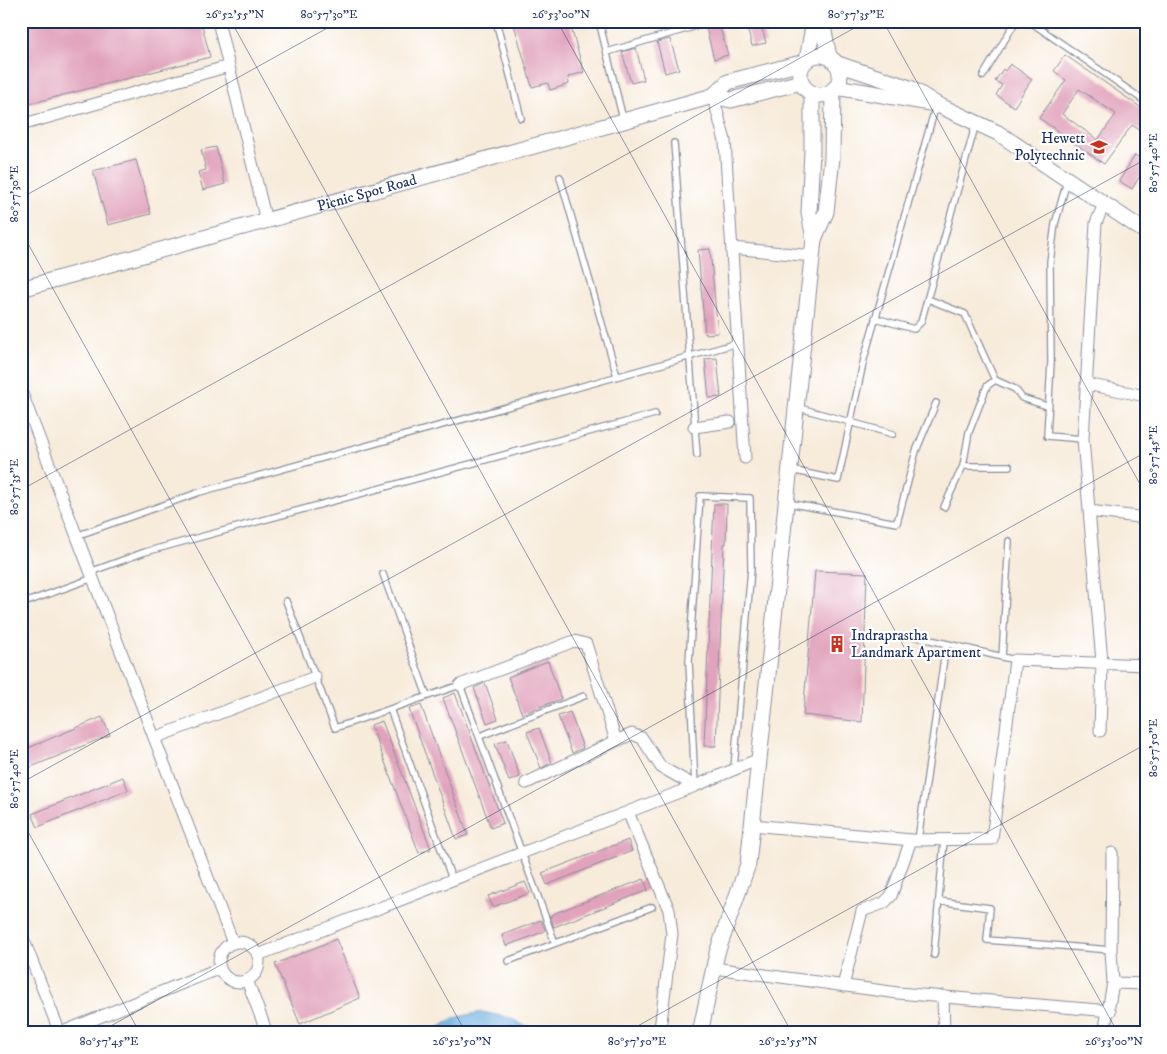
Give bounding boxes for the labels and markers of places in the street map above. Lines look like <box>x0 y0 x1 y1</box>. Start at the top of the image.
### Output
place label: Hewett Polytechnic <box>1014 129 1086 165</box>
school or university icon: Hewett Polytechnic <box>1089 137 1109 157</box>
place label: Indraprastha Landmark Apartment <box>851 626 981 662</box>
building icon: Indraprastha Landmark Apartment <box>827 634 847 654</box>

